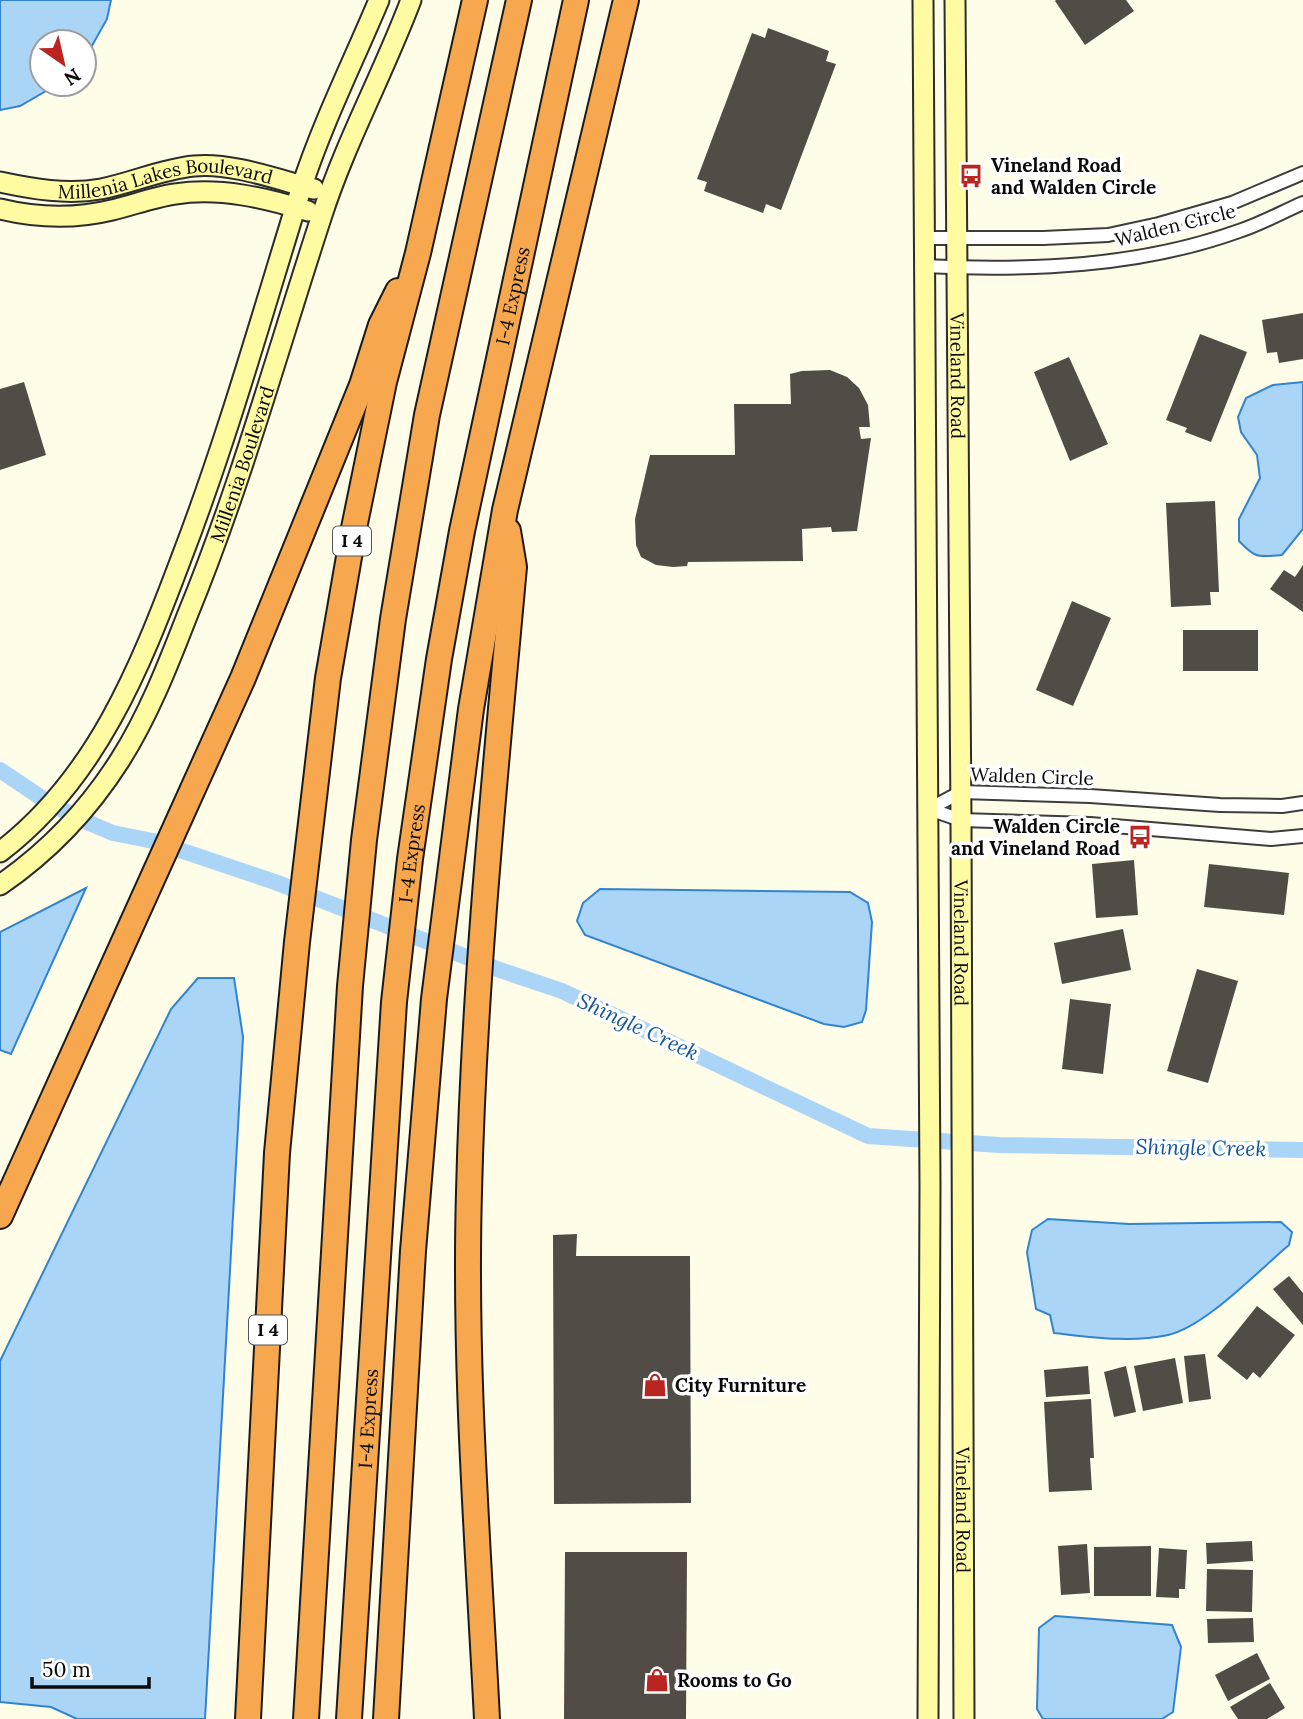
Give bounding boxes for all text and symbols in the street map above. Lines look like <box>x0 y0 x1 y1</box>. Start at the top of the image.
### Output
north arrow <box>28 28 98 98</box>
text: N <box>59 63 85 91</box>
street label: Millenia Lakes Boulevard <box>57 153 276 204</box>
place label: Vineland Road and Walden Circle <box>991 153 1156 199</box>
bus stop icon: Vineland Road and Walden Circle <box>957 162 985 190</box>
street label: Walden Circle <box>1112 198 1238 252</box>
street label: I-4 Express <box>490 244 535 347</box>
street label: Vineland Road <box>945 312 970 439</box>
street label: Millenia Boulevard <box>205 383 279 546</box>
road number: I 4 <box>333 526 371 556</box>
street label: Walden Circle <box>970 762 1094 790</box>
street label: I-4 Express <box>393 802 430 904</box>
place label: Walden Circle and Vineland Road <box>951 814 1120 860</box>
bus stop icon: Walden Circle and Vineland Road <box>1126 823 1154 851</box>
street label: Vineland Road <box>949 879 974 1006</box>
water label: Shingle Creek <box>573 987 703 1066</box>
water label: Shingle Creek <box>1135 1133 1267 1162</box>
road number: I 4 <box>249 1316 287 1344</box>
street label: I-4 Express <box>353 1368 383 1469</box>
shop icon: City Furniture <box>641 1371 669 1399</box>
place label: City Furniture <box>675 1373 806 1397</box>
street label: Vineland Road <box>951 1446 976 1573</box>
scale bar <box>32 1646 149 1690</box>
text: 50 m <box>42 1656 91 1683</box>
shop icon: Rooms to Go <box>643 1666 671 1694</box>
place label: Rooms to Go <box>677 1668 792 1692</box>

